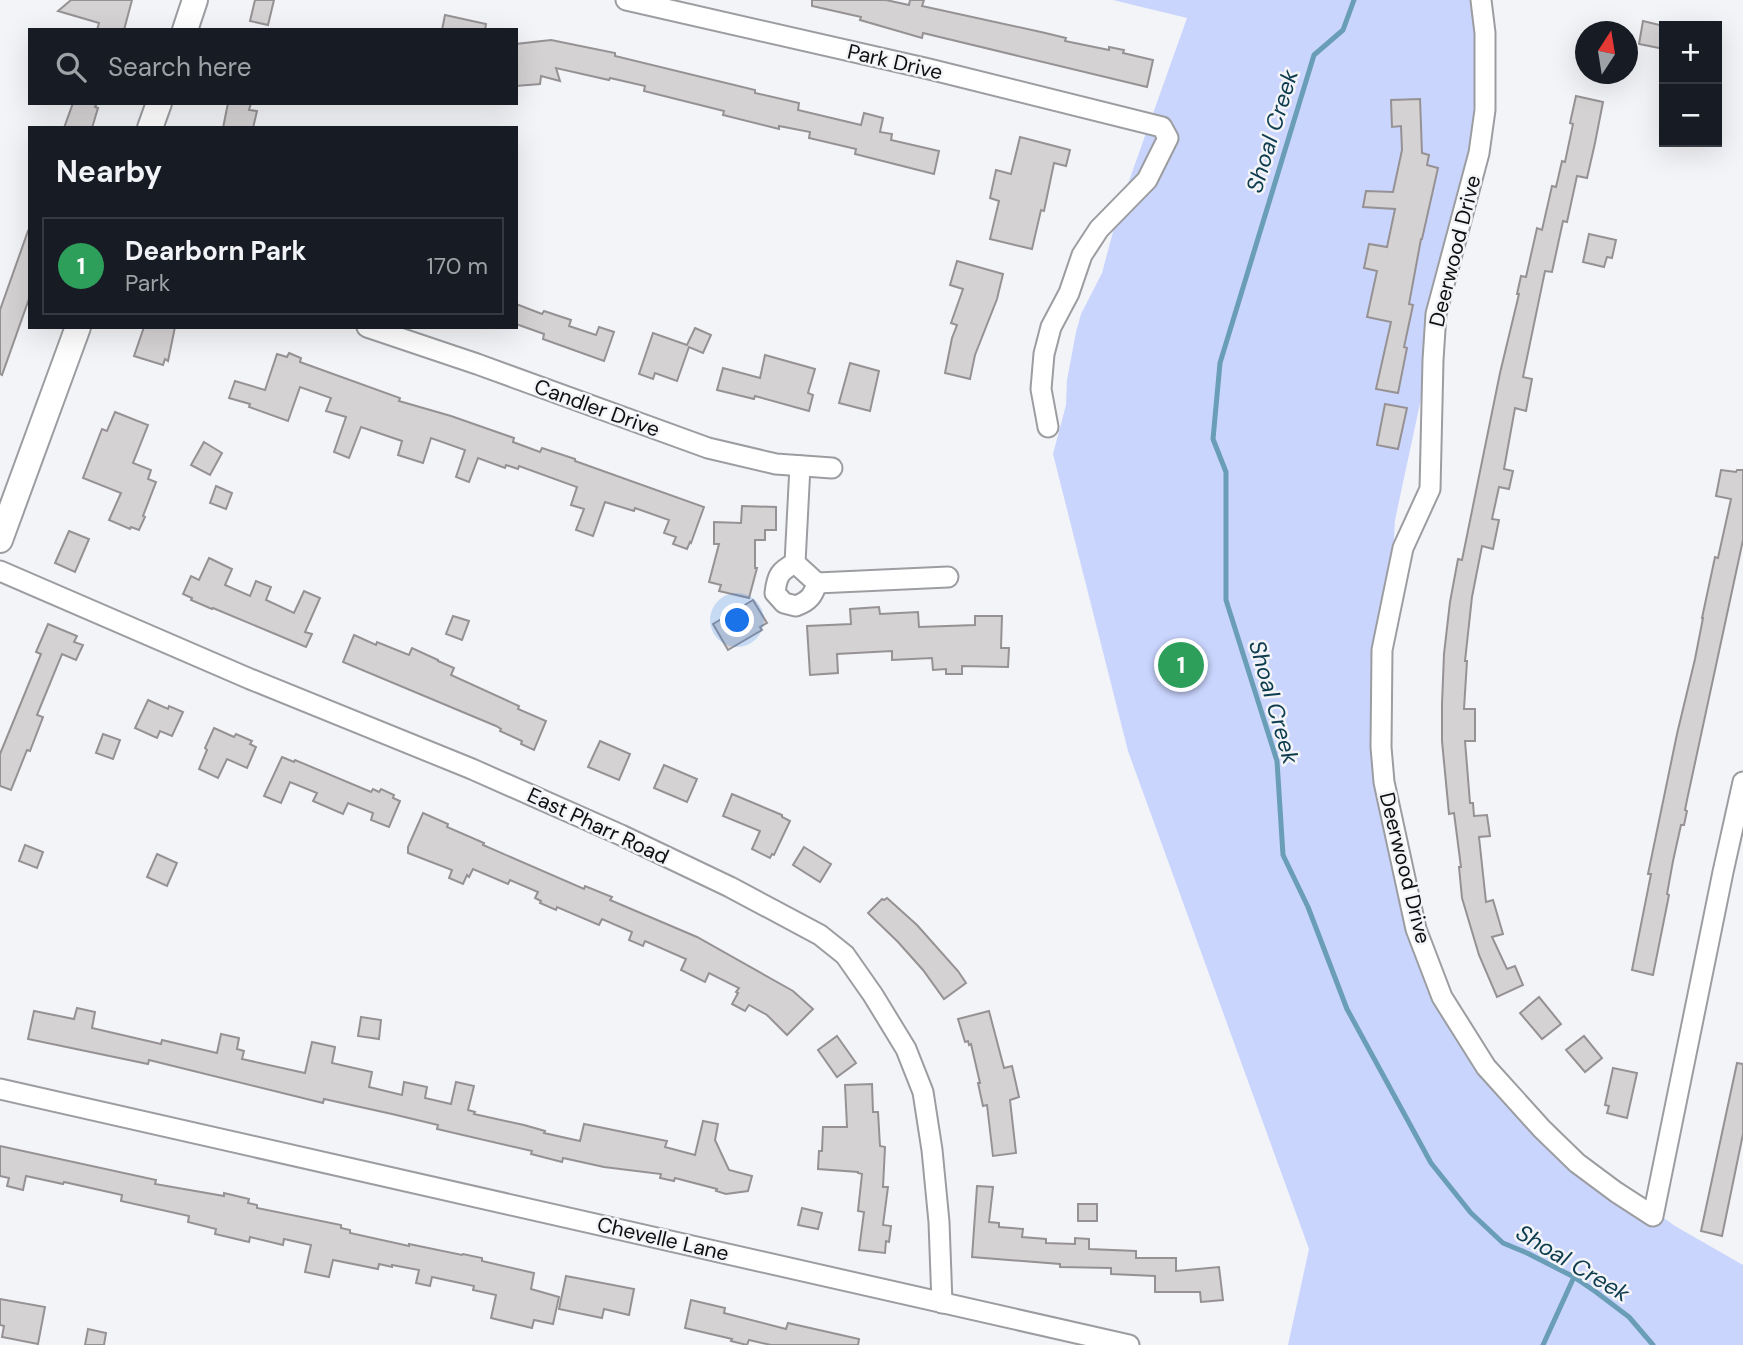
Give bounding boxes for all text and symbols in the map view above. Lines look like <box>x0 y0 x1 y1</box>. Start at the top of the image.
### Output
north arrow <box>1575 21 1638 84</box>
map controls <box>1659 21 1722 147</box>
button: + <box>1659 21 1722 84</box>
search box <box>28 28 518 105</box>
street label: Park Drive <box>845 37 945 87</box>
icon: search <box>52 48 90 86</box>
text: Search here <box>108 50 251 84</box>
water label: Shoal Creek <box>1239 65 1305 196</box>
button: − <box>1659 84 1722 147</box>
text: Nearby <box>56 152 162 191</box>
street label: Deerwood Drive <box>1423 172 1487 330</box>
text: Dearborn Park <box>125 234 307 268</box>
text: 1 <box>77 251 85 281</box>
text: 170 m <box>427 251 488 281</box>
text: Park <box>125 268 170 298</box>
street label: Candler Drive <box>530 372 664 444</box>
your location <box>720 603 754 637</box>
water label: Shoal Creek <box>1242 637 1306 768</box>
pin: 1 <box>1158 639 1204 691</box>
street label: East Pharr Road <box>523 781 673 871</box>
street label: Deerwood Drive <box>1373 789 1437 947</box>
street label: Chevelle Lane <box>594 1210 732 1268</box>
water label: Shoal Creek <box>1511 1217 1636 1309</box>

